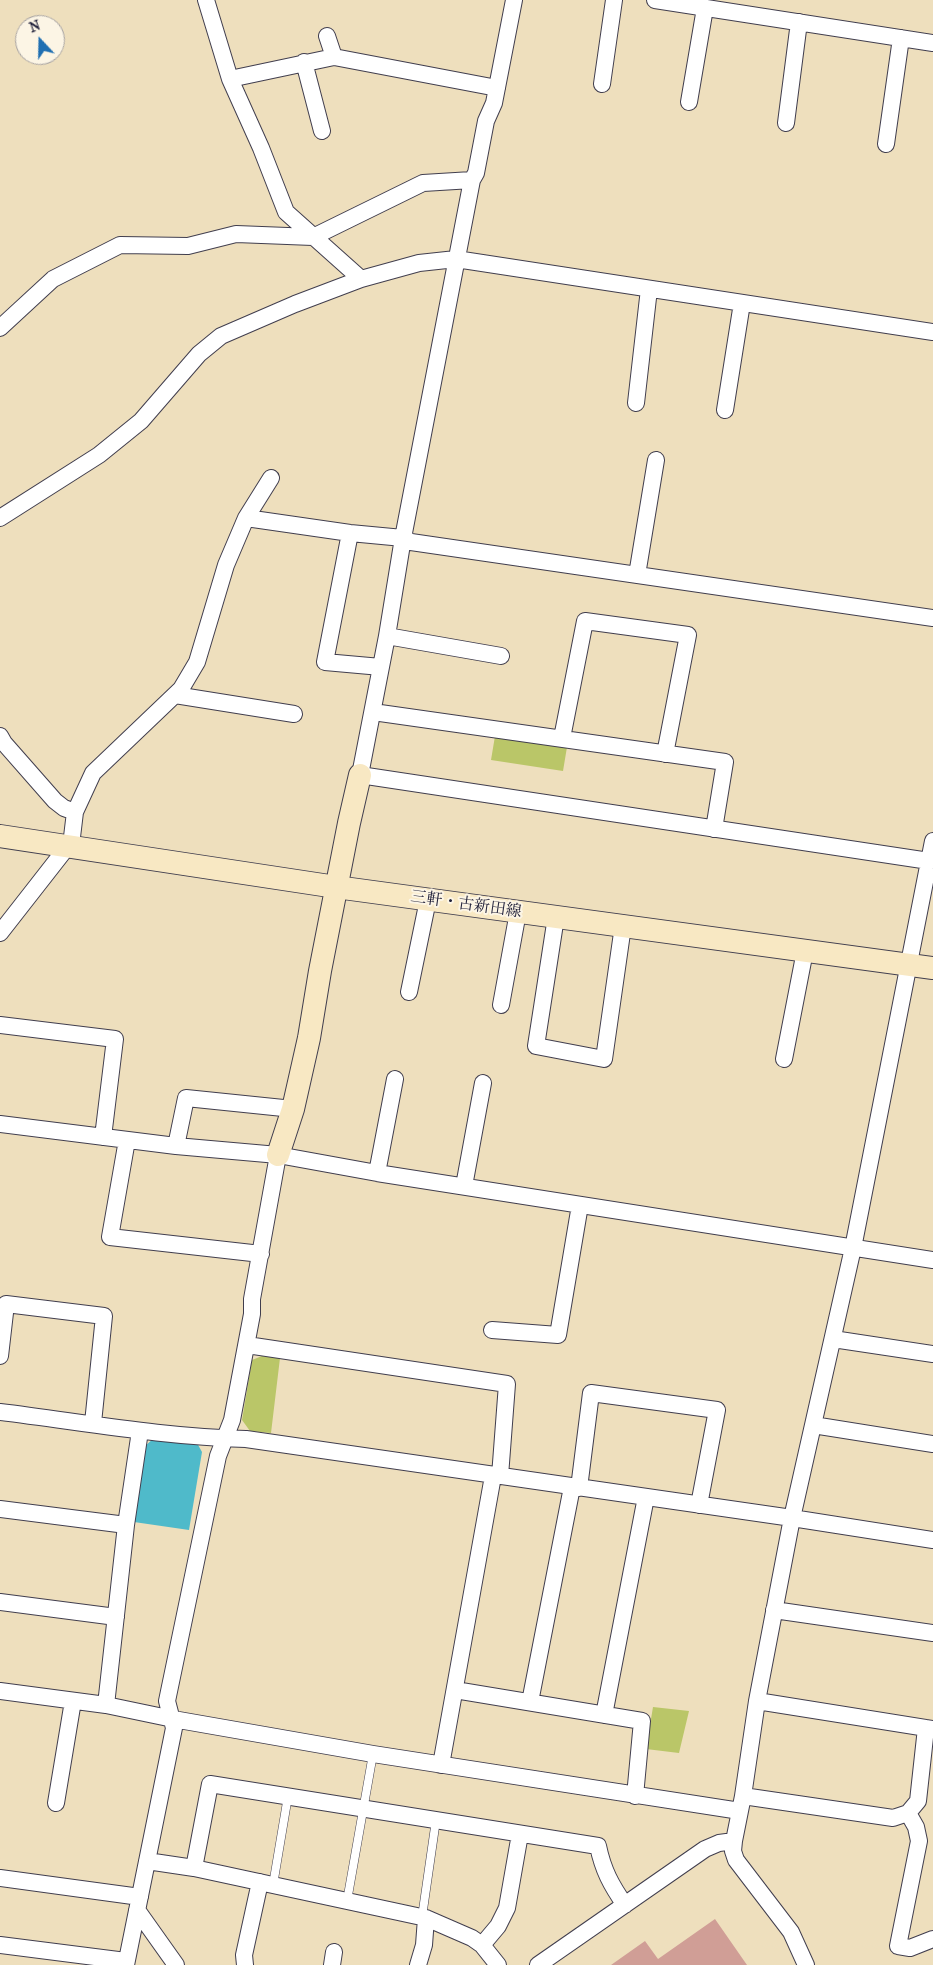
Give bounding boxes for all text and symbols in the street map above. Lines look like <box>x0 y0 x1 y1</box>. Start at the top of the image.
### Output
north arrow <box>15 15 65 65</box>
text: N <box>27 17 43 36</box>
street label: 三軒・古新田線 <box>409 888 523 922</box>

